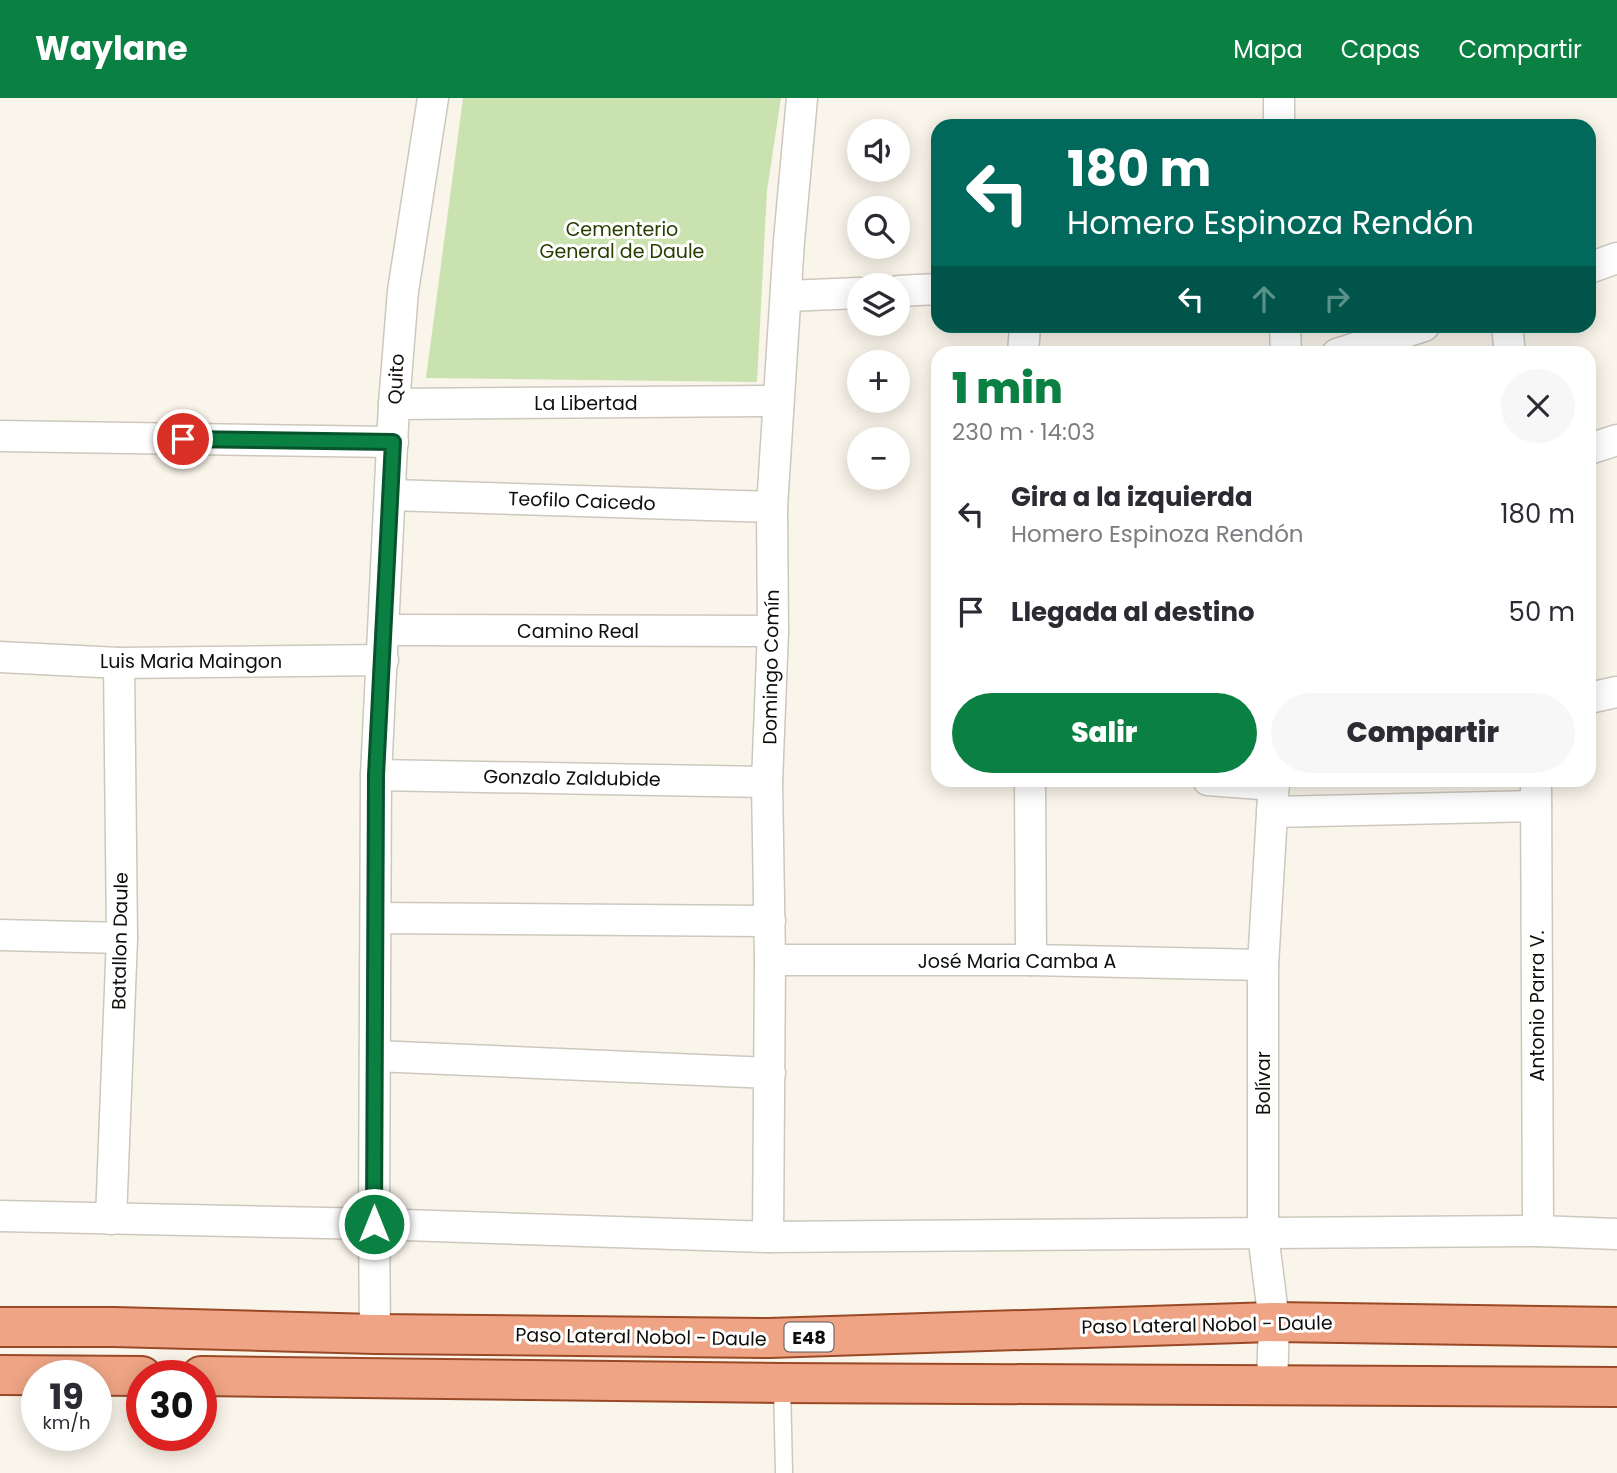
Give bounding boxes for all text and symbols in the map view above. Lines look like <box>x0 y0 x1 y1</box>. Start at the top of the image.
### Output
text: Waylane <box>35 25 188 72</box>
text: Mapa <box>1233 33 1303 66</box>
text: Capas <box>1341 33 1420 66</box>
text: Compartir <box>1458 33 1582 66</box>
map controls <box>847 119 910 490</box>
button: sound <box>847 119 910 182</box>
text: 180 m <box>1067 135 1211 203</box>
icon: left <box>952 147 1043 238</box>
button: search <box>847 196 910 259</box>
text: Homero Espinoza Rendón <box>1067 200 1474 245</box>
park label: Cementerio General de Daule <box>540 216 704 265</box>
button: layers <box>847 273 910 336</box>
icon: left <box>1172 280 1210 318</box>
icon: ahead <box>1245 280 1283 318</box>
icon: right <box>1318 280 1356 318</box>
button: + <box>847 350 910 413</box>
street label: Quito <box>381 353 411 405</box>
text: 1 min <box>952 359 1063 418</box>
button: close <box>1501 369 1575 443</box>
street label: La Libertad <box>534 390 638 417</box>
pin <box>153 409 213 469</box>
text: 230 m · 14:03 <box>952 416 1095 448</box>
icon: arrive <box>164 420 202 458</box>
button: − <box>847 427 910 490</box>
text: Gira a la izquierda <box>1011 479 1253 515</box>
street label: Teofilo Caicedo <box>508 485 656 517</box>
icon: left <box>952 495 990 533</box>
text: 180 m <box>1500 496 1575 532</box>
text: Homero Espinoza Rendón <box>1011 518 1304 550</box>
street label: Domingo Comín <box>756 589 786 745</box>
icon: arrive <box>952 593 990 631</box>
text: Llegada al destino <box>1011 594 1255 630</box>
text: 50 m <box>1509 594 1575 630</box>
street label: Camino Real <box>517 618 639 645</box>
street label: Luis Maria Maingon <box>100 648 282 675</box>
button: Salir <box>952 693 1257 773</box>
button: Compartir <box>1271 693 1575 773</box>
street label: Gonzalo Zaldubide <box>483 763 661 793</box>
street label: Batallon Daule <box>105 872 135 1010</box>
street label: Antonio Parra V. <box>1524 931 1551 1081</box>
street label: José Maria Camba A <box>918 948 1116 975</box>
street label: Bolívar <box>1250 1051 1277 1115</box>
position arrow <box>337 1187 411 1261</box>
street label: Paso Lateral Nobol - Daule <box>1081 1309 1333 1341</box>
street label: Paso Lateral Nobol - Daule <box>515 1321 767 1353</box>
road number: E48 <box>784 1322 834 1352</box>
speed limit sign: 30 <box>126 1360 217 1451</box>
text: 19 <box>49 1372 84 1421</box>
text: km/h <box>43 1410 90 1435</box>

